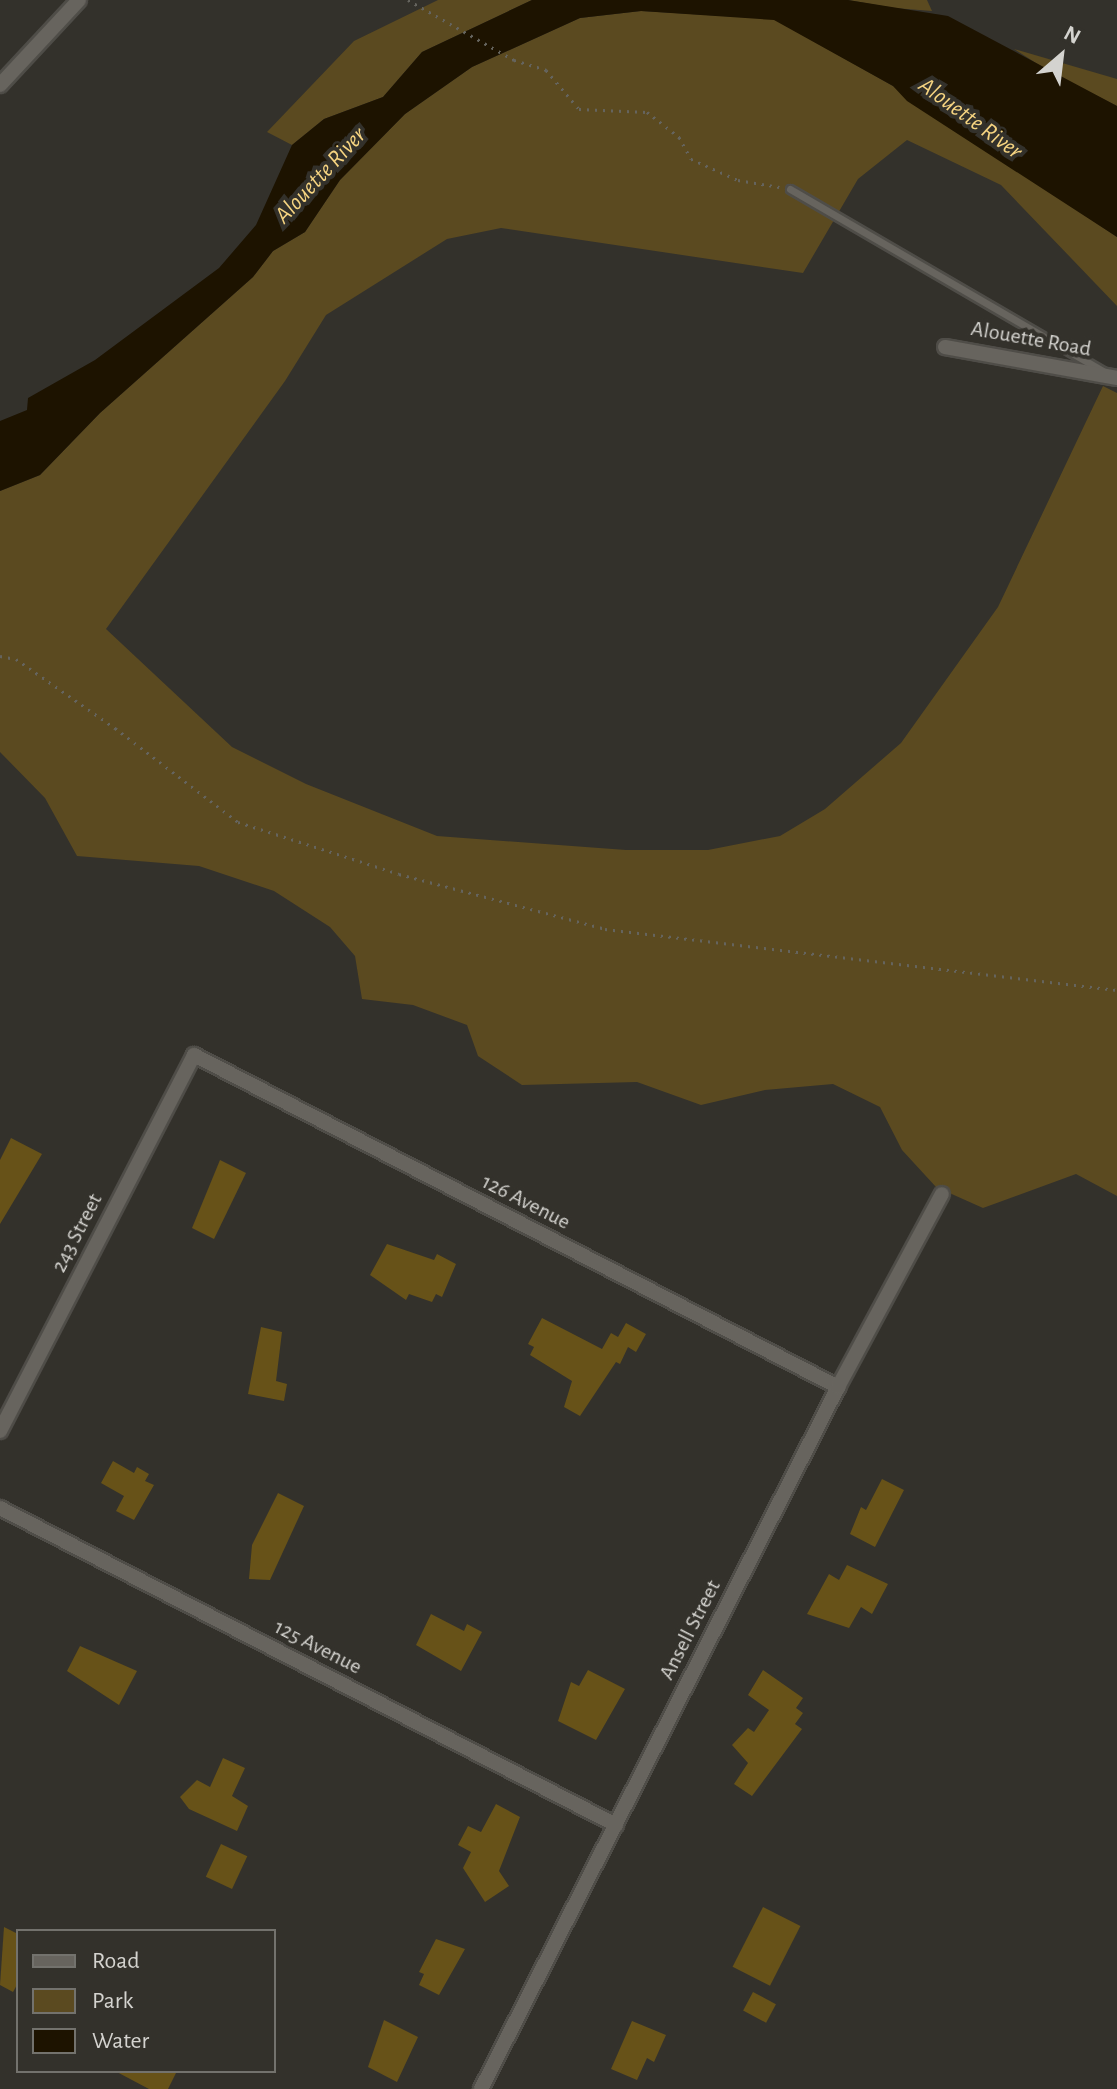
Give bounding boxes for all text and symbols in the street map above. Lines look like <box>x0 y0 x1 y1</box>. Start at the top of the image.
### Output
north arrow <box>1021 16 1101 96</box>
text: N <box>1060 22 1084 48</box>
water label: Alouette River <box>912 72 1028 166</box>
water label: Alouette River <box>269 122 373 230</box>
street label: Alouette Road <box>969 315 1093 363</box>
street label: 126 Avenue <box>477 1169 575 1235</box>
street label: 243 Street <box>46 1189 108 1277</box>
street label: Ansell Street <box>654 1576 726 1684</box>
street label: 125 Avenue <box>270 1614 366 1680</box>
legend <box>16 1929 276 2073</box>
text: Road <box>92 1949 140 1973</box>
text: Park <box>92 1989 133 2013</box>
text: Water <box>92 2029 149 2053</box>

